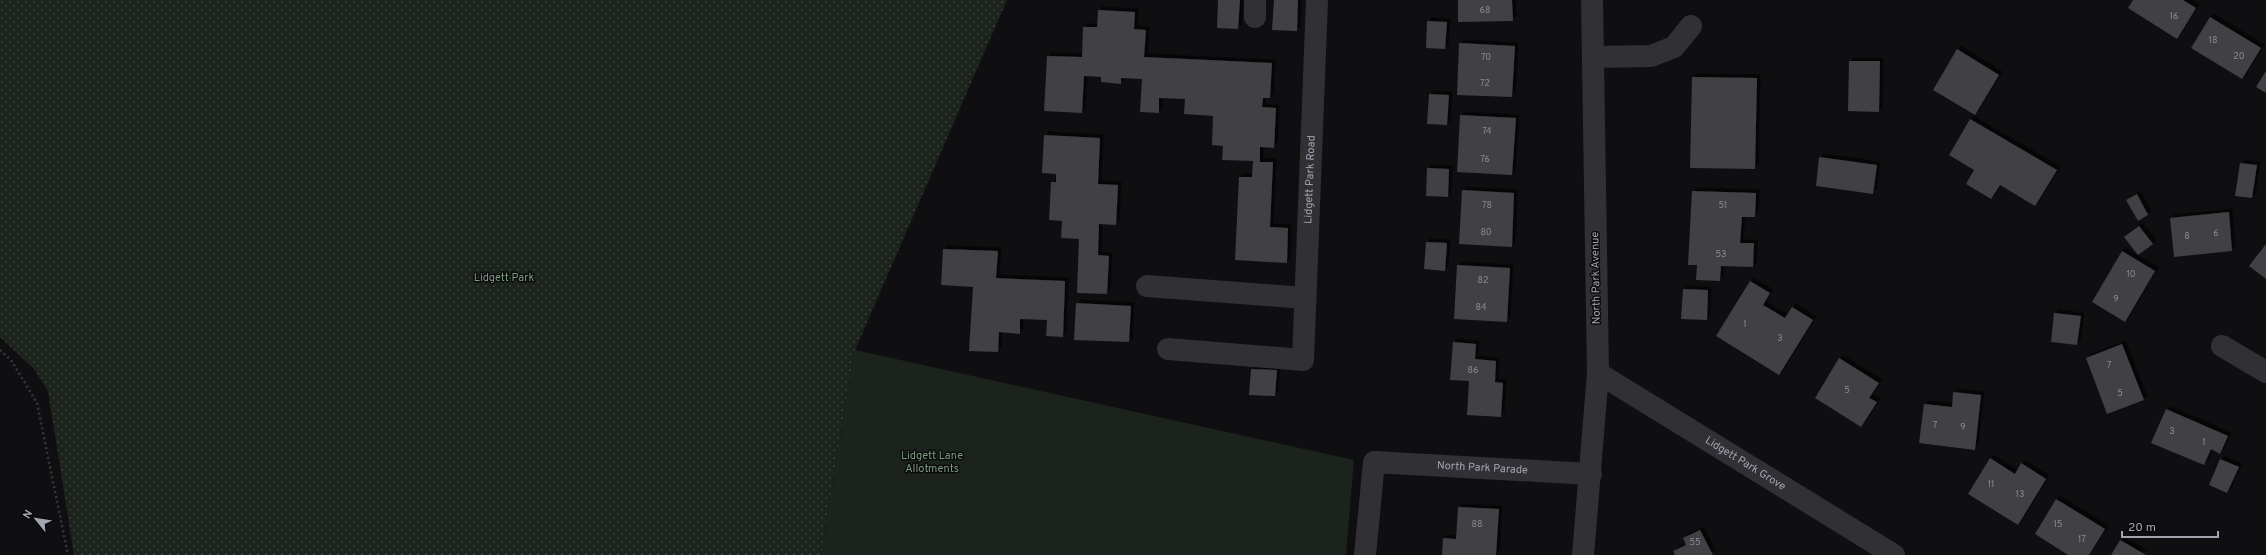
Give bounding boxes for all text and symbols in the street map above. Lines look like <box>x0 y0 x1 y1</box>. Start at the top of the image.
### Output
house number: 68 <box>1480 5 1490 16</box>
house number: 16 <box>2170 11 2178 22</box>
house number: 18 <box>2209 35 2217 46</box>
house number: 20 <box>2233 51 2245 62</box>
house number: 70 <box>1481 52 1491 63</box>
house number: 72 <box>1480 78 1490 89</box>
house number: 74 <box>1482 126 1492 137</box>
street label: Lidgett Park Road <box>1301 135 1319 224</box>
house number: 76 <box>1480 154 1490 165</box>
house number: 78 <box>1482 200 1492 211</box>
house number: 51 <box>1719 200 1727 211</box>
house number: 80 <box>1480 227 1492 238</box>
house number: 6 <box>2213 228 2219 239</box>
street label: North Park Avenue <box>1588 231 1604 324</box>
house number: 8 <box>2184 231 2190 242</box>
house number: 53 <box>1715 249 1727 260</box>
house number: 10 <box>2126 269 2136 280</box>
park label: Lidgett Park <box>474 271 534 285</box>
house number: 82 <box>1478 275 1488 286</box>
house number: 9 <box>2113 294 2119 305</box>
house number: 84 <box>1475 302 1487 313</box>
house number: 1 <box>1743 319 1747 330</box>
house number: 3 <box>1777 333 1783 344</box>
house number: 7 <box>2107 360 2112 371</box>
house number: 86 <box>1468 365 1478 376</box>
house number: 5 <box>1844 385 1850 396</box>
house number: 5 <box>2117 388 2123 399</box>
house number: 7 <box>1933 420 1938 431</box>
house number: 9 <box>1960 422 1966 433</box>
house number: 3 <box>2169 426 2175 437</box>
street label: Lidgett Park Grove <box>1702 433 1788 494</box>
house number: 1 <box>2202 437 2206 448</box>
park label: Lidgett Lane Allotments <box>901 449 963 476</box>
street label: North Park Parade <box>1436 458 1528 478</box>
house number: 11 <box>1988 479 1994 490</box>
house number: 13 <box>2016 489 2024 500</box>
north arrow <box>16 499 56 539</box>
text: N <box>20 508 36 521</box>
scale bar <box>2122 513 2218 539</box>
house number: 88 <box>1472 519 1483 530</box>
house number: 15 <box>2054 519 2062 530</box>
text: 20 m <box>2128 520 2156 536</box>
house number: 17 <box>2078 534 2086 545</box>
house number: 55 <box>1689 537 1701 548</box>

